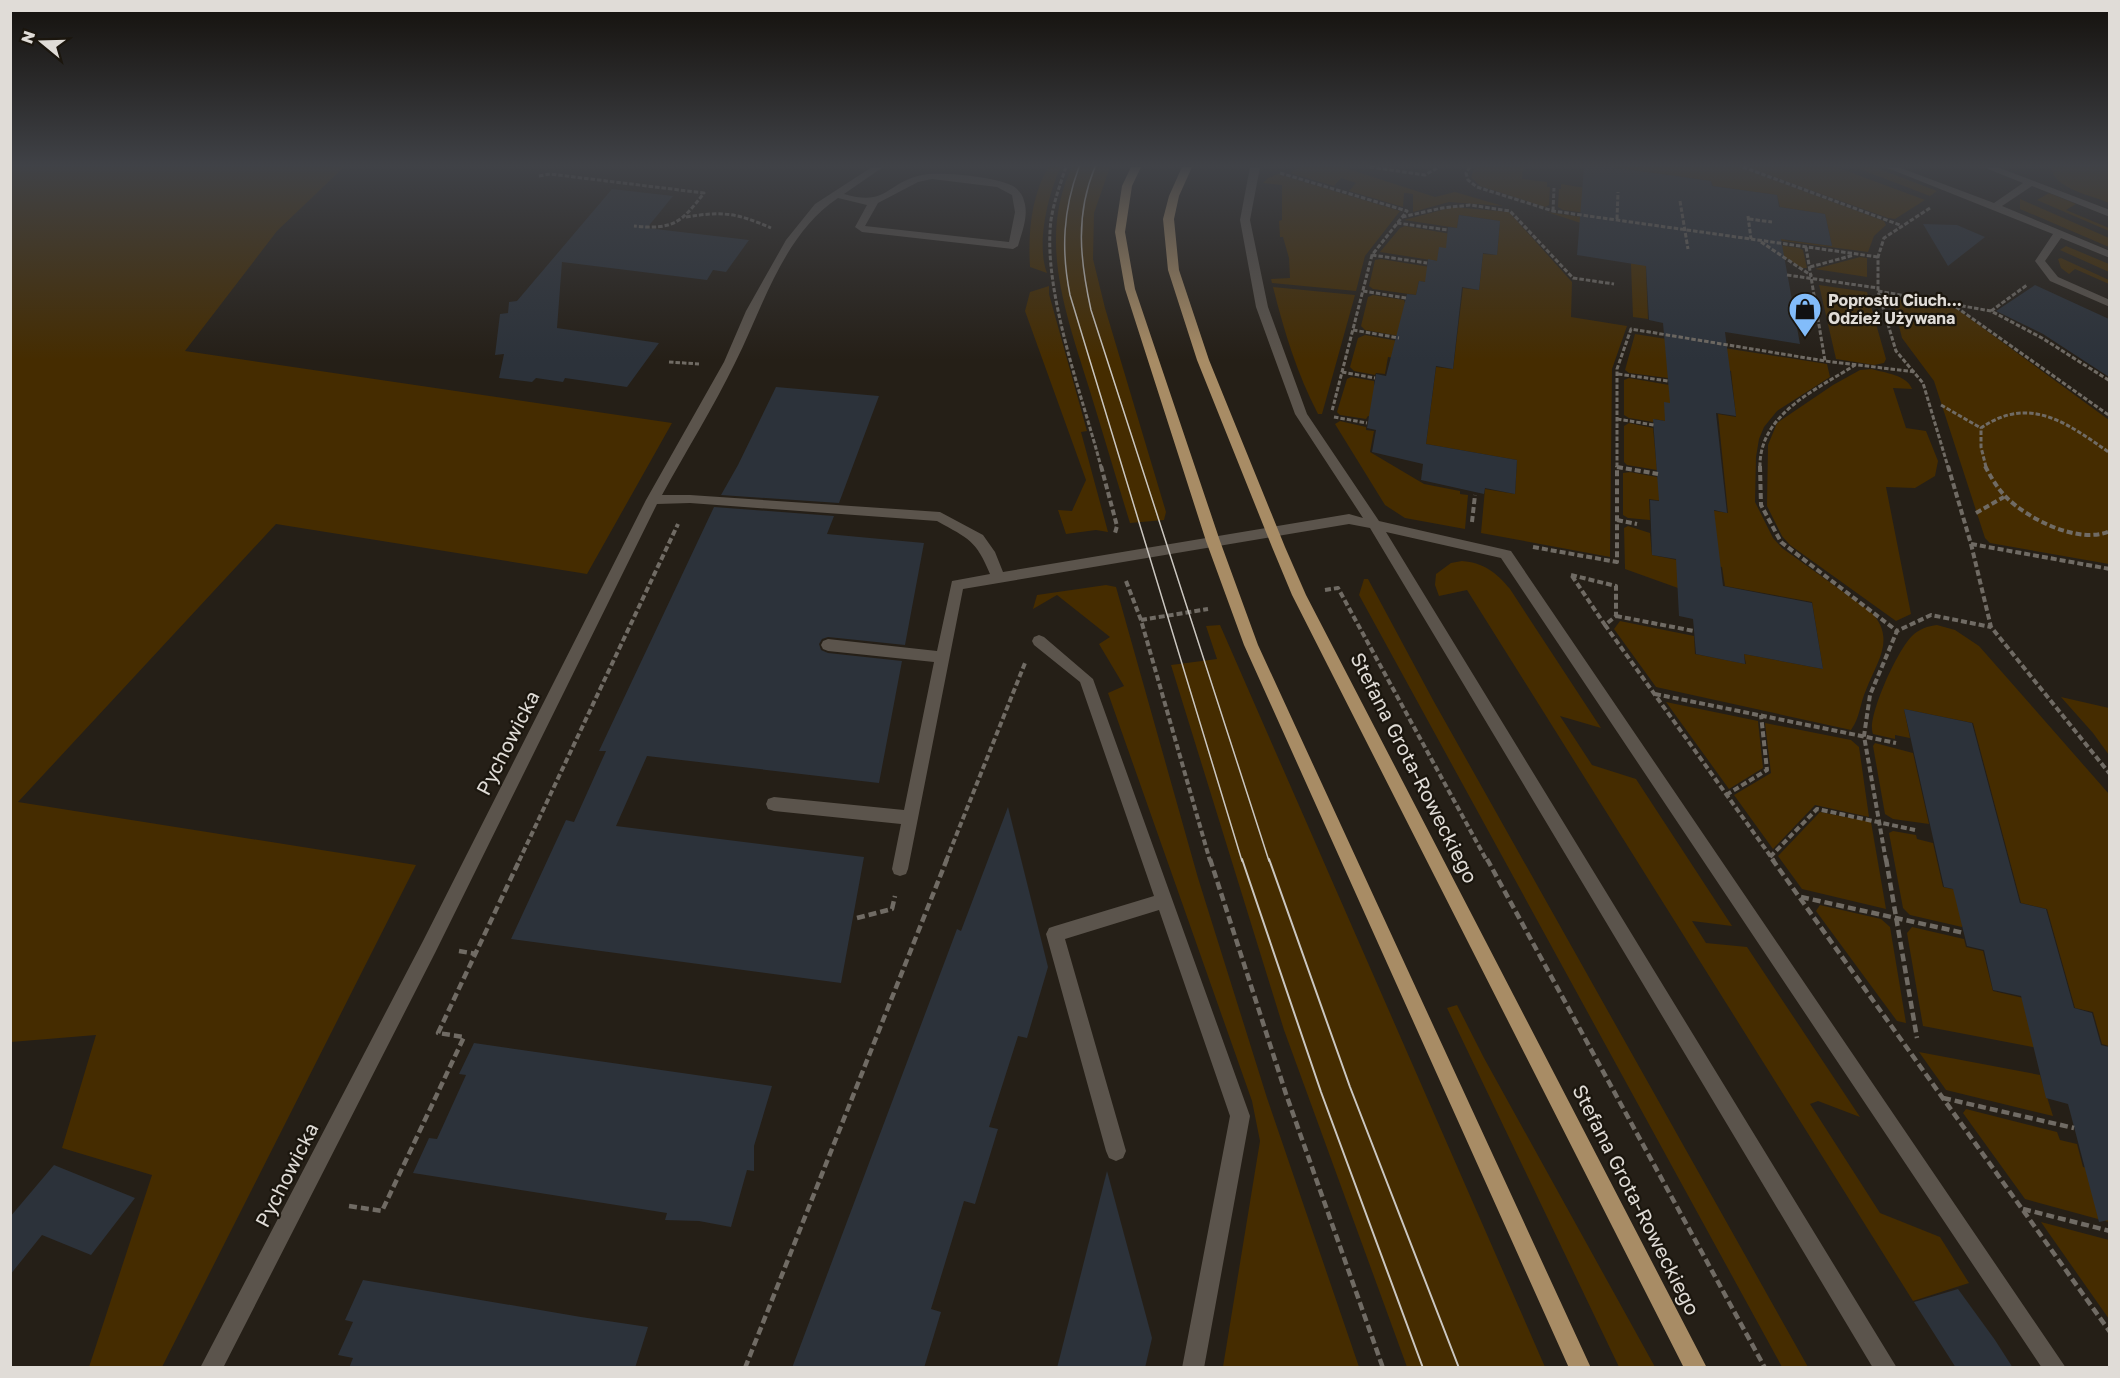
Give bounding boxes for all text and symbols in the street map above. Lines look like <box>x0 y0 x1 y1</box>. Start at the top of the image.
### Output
north arrow <box>12 12 72 72</box>
text: N <box>16 28 39 46</box>
place label: Poprostu Ciuch... Odzież Używana <box>1828 290 1962 328</box>
shop icon: Poprostu Ciuch... Odzież Używana <box>1787 291 1823 338</box>
street label: Stefana Grota-Roweckiego <box>1346 648 1484 887</box>
street label: Pychowicka <box>471 686 544 799</box>
street label: Stefana Grota-Roweckiego <box>1568 1080 1706 1319</box>
street label: Pychowicka <box>250 1118 323 1231</box>

